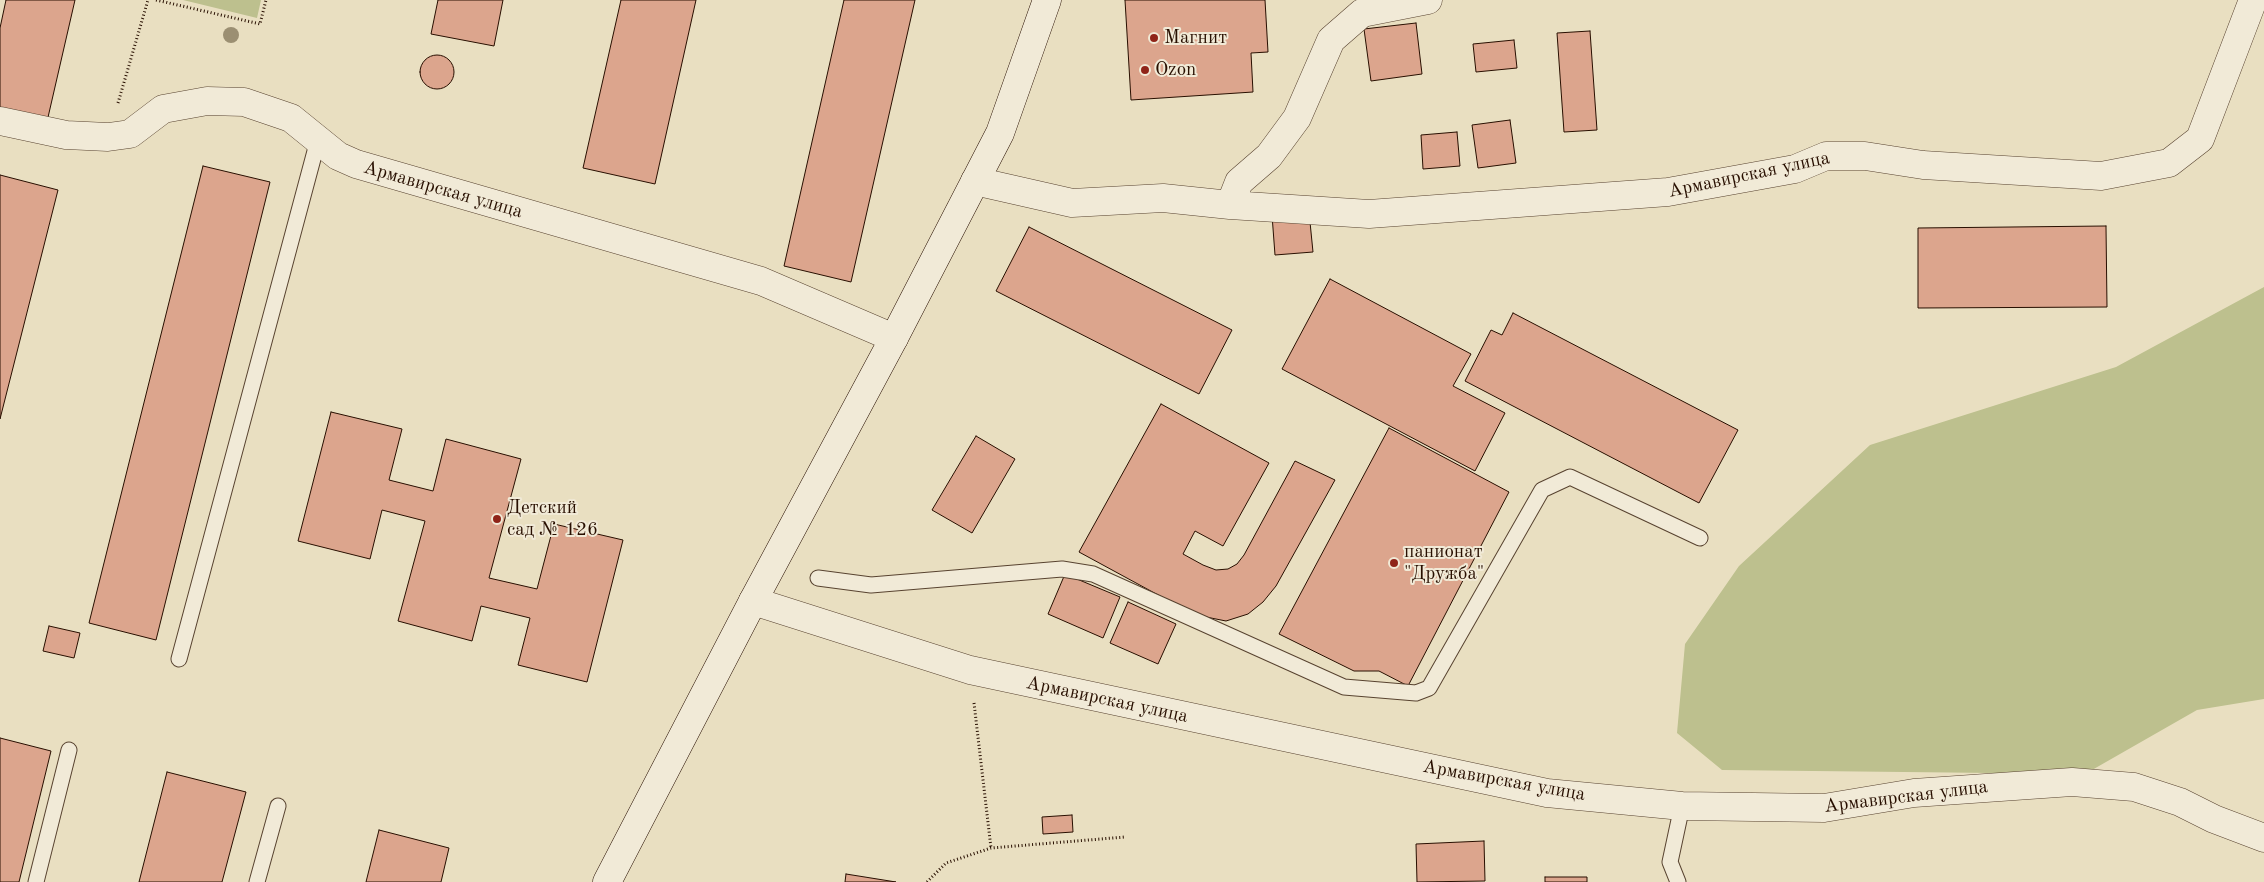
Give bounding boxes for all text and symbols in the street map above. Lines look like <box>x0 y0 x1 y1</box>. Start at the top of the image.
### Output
place label: Магнит <box>1164 27 1227 49</box>
marker: Магнит <box>1148 32 1160 44</box>
place label: Ozon <box>1155 59 1196 81</box>
marker: Ozon <box>1139 64 1151 76</box>
street label: Армавирская улица <box>1666 147 1832 203</box>
street label: Армавирская улица <box>361 156 525 224</box>
place label: Детский сад № 126 <box>507 497 598 541</box>
marker: Детский сад № 126 <box>491 513 503 525</box>
place label: панионат "Дружба" <box>1404 541 1484 585</box>
marker: панионат "Дружба" <box>1388 557 1400 569</box>
street label: Армавирская улица <box>1024 672 1190 728</box>
street label: Армавирская улица <box>1421 755 1587 807</box>
street label: Армавирская улица <box>1823 776 1989 818</box>

